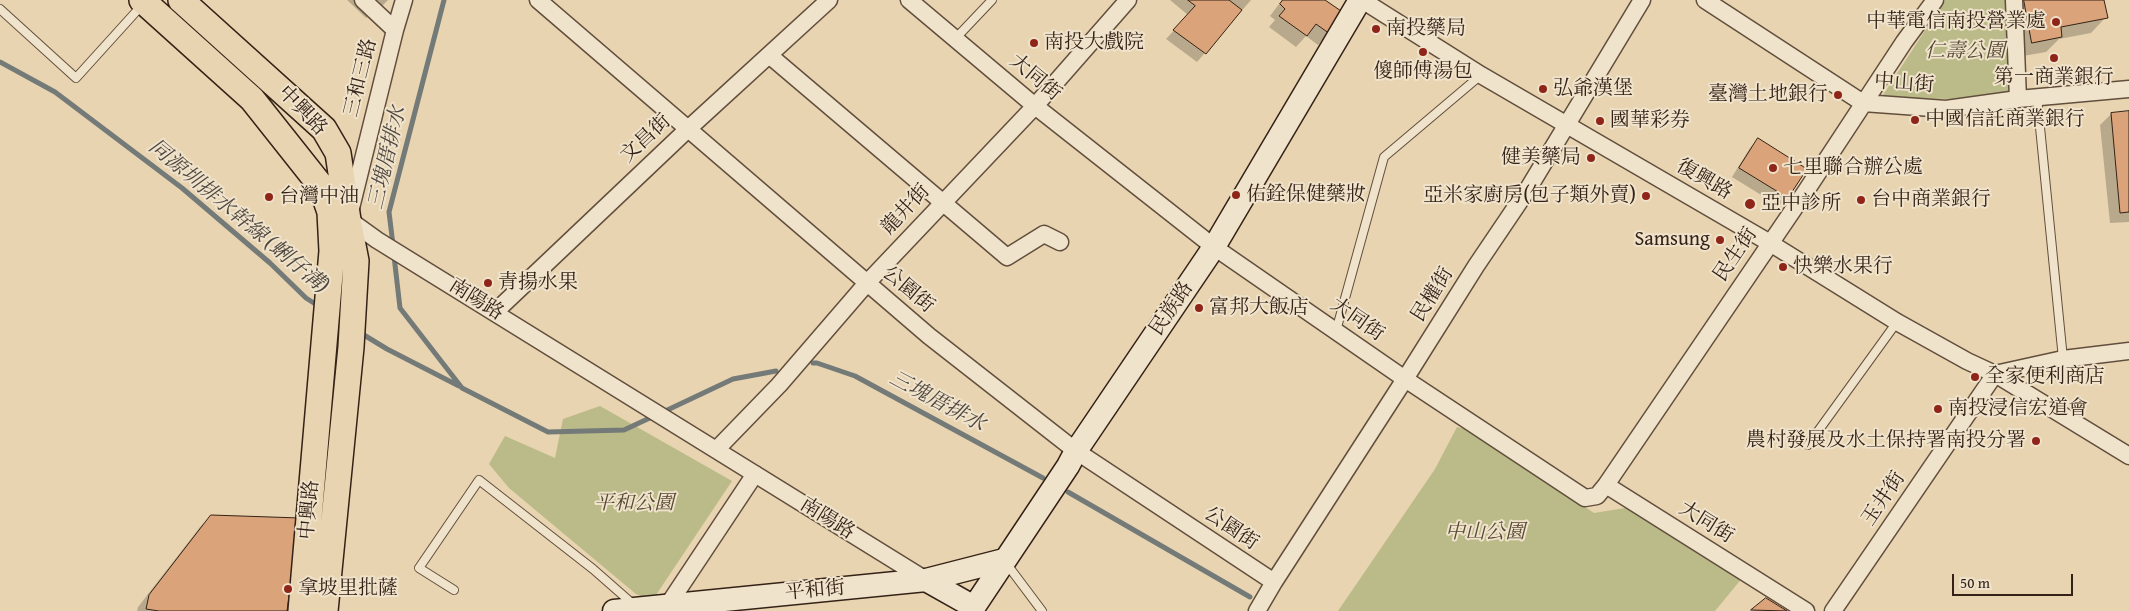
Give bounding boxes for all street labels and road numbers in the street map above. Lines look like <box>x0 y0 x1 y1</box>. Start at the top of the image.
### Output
street label: 三和三路 <box>340 36 382 120</box>
street label: 大同街 <box>1004 50 1066 106</box>
street label: 中山街 <box>1873 70 1935 98</box>
street label: 中興路 <box>273 81 331 141</box>
street label: 文昌街 <box>616 110 676 168</box>
street label: 復興路 <box>1672 155 1736 205</box>
street label: 龍井街 <box>877 180 935 240</box>
street label: 民生街 <box>1709 223 1763 287</box>
street label: 公園街 <box>877 262 939 318</box>
street label: 民權街 <box>1407 263 1459 327</box>
street label: 南陽路 <box>444 274 508 326</box>
street label: 民族路 <box>1145 277 1199 341</box>
street label: 大同街 <box>1326 293 1388 347</box>
street label: 玉井街 <box>1857 467 1911 531</box>
street label: 中興路 <box>295 479 325 541</box>
street label: 南陽路 <box>795 493 859 545</box>
street label: 大同街 <box>1674 497 1738 549</box>
street label: 公園街 <box>1199 502 1263 556</box>
street label: 平和街 <box>784 576 846 606</box>

